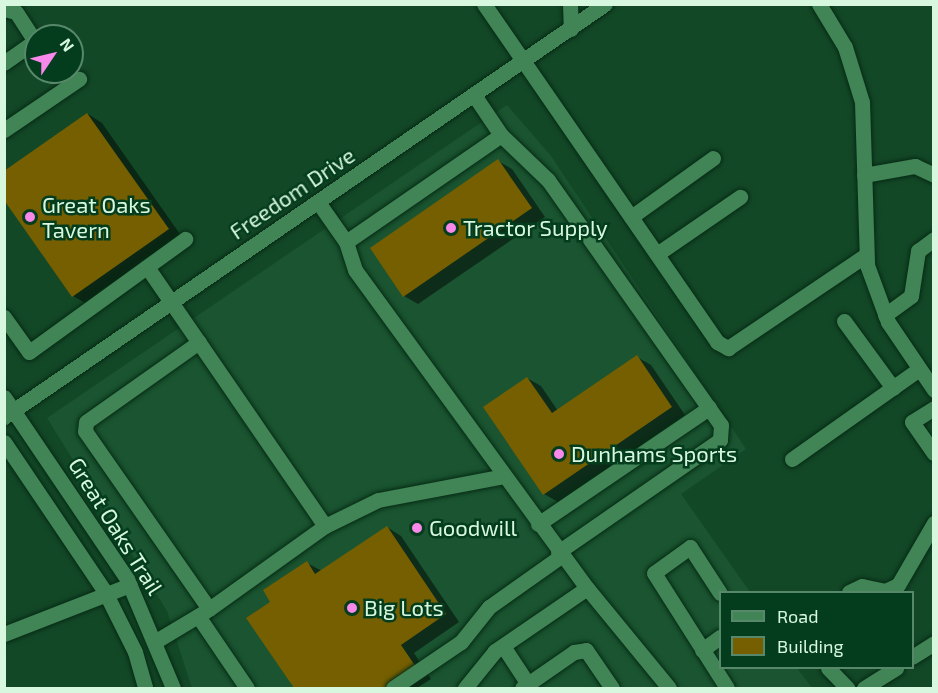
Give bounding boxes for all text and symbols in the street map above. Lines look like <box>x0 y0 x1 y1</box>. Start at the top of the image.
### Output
north arrow <box>24 24 84 84</box>
text: N <box>56 34 79 55</box>
street label: Freedom Drive <box>224 141 360 245</box>
place label: Great Oaks Tavern <box>42 191 151 242</box>
marker: Great Oaks Tavern <box>23 210 37 224</box>
place label: Tractor Supply <box>463 215 608 241</box>
marker: Tractor Supply <box>444 221 458 235</box>
place label: Dunhams Sports <box>571 441 737 467</box>
marker: Dunhams Sports <box>552 447 566 461</box>
street label: Great Oaks Trail <box>63 452 169 600</box>
place label: Goodwill <box>429 515 517 541</box>
marker: Goodwill <box>410 521 424 535</box>
legend <box>719 591 914 669</box>
place label: Big Lots <box>364 595 444 621</box>
marker: Big Lots <box>345 601 359 615</box>
text: Road <box>777 605 818 627</box>
text: Building <box>777 635 844 657</box>

